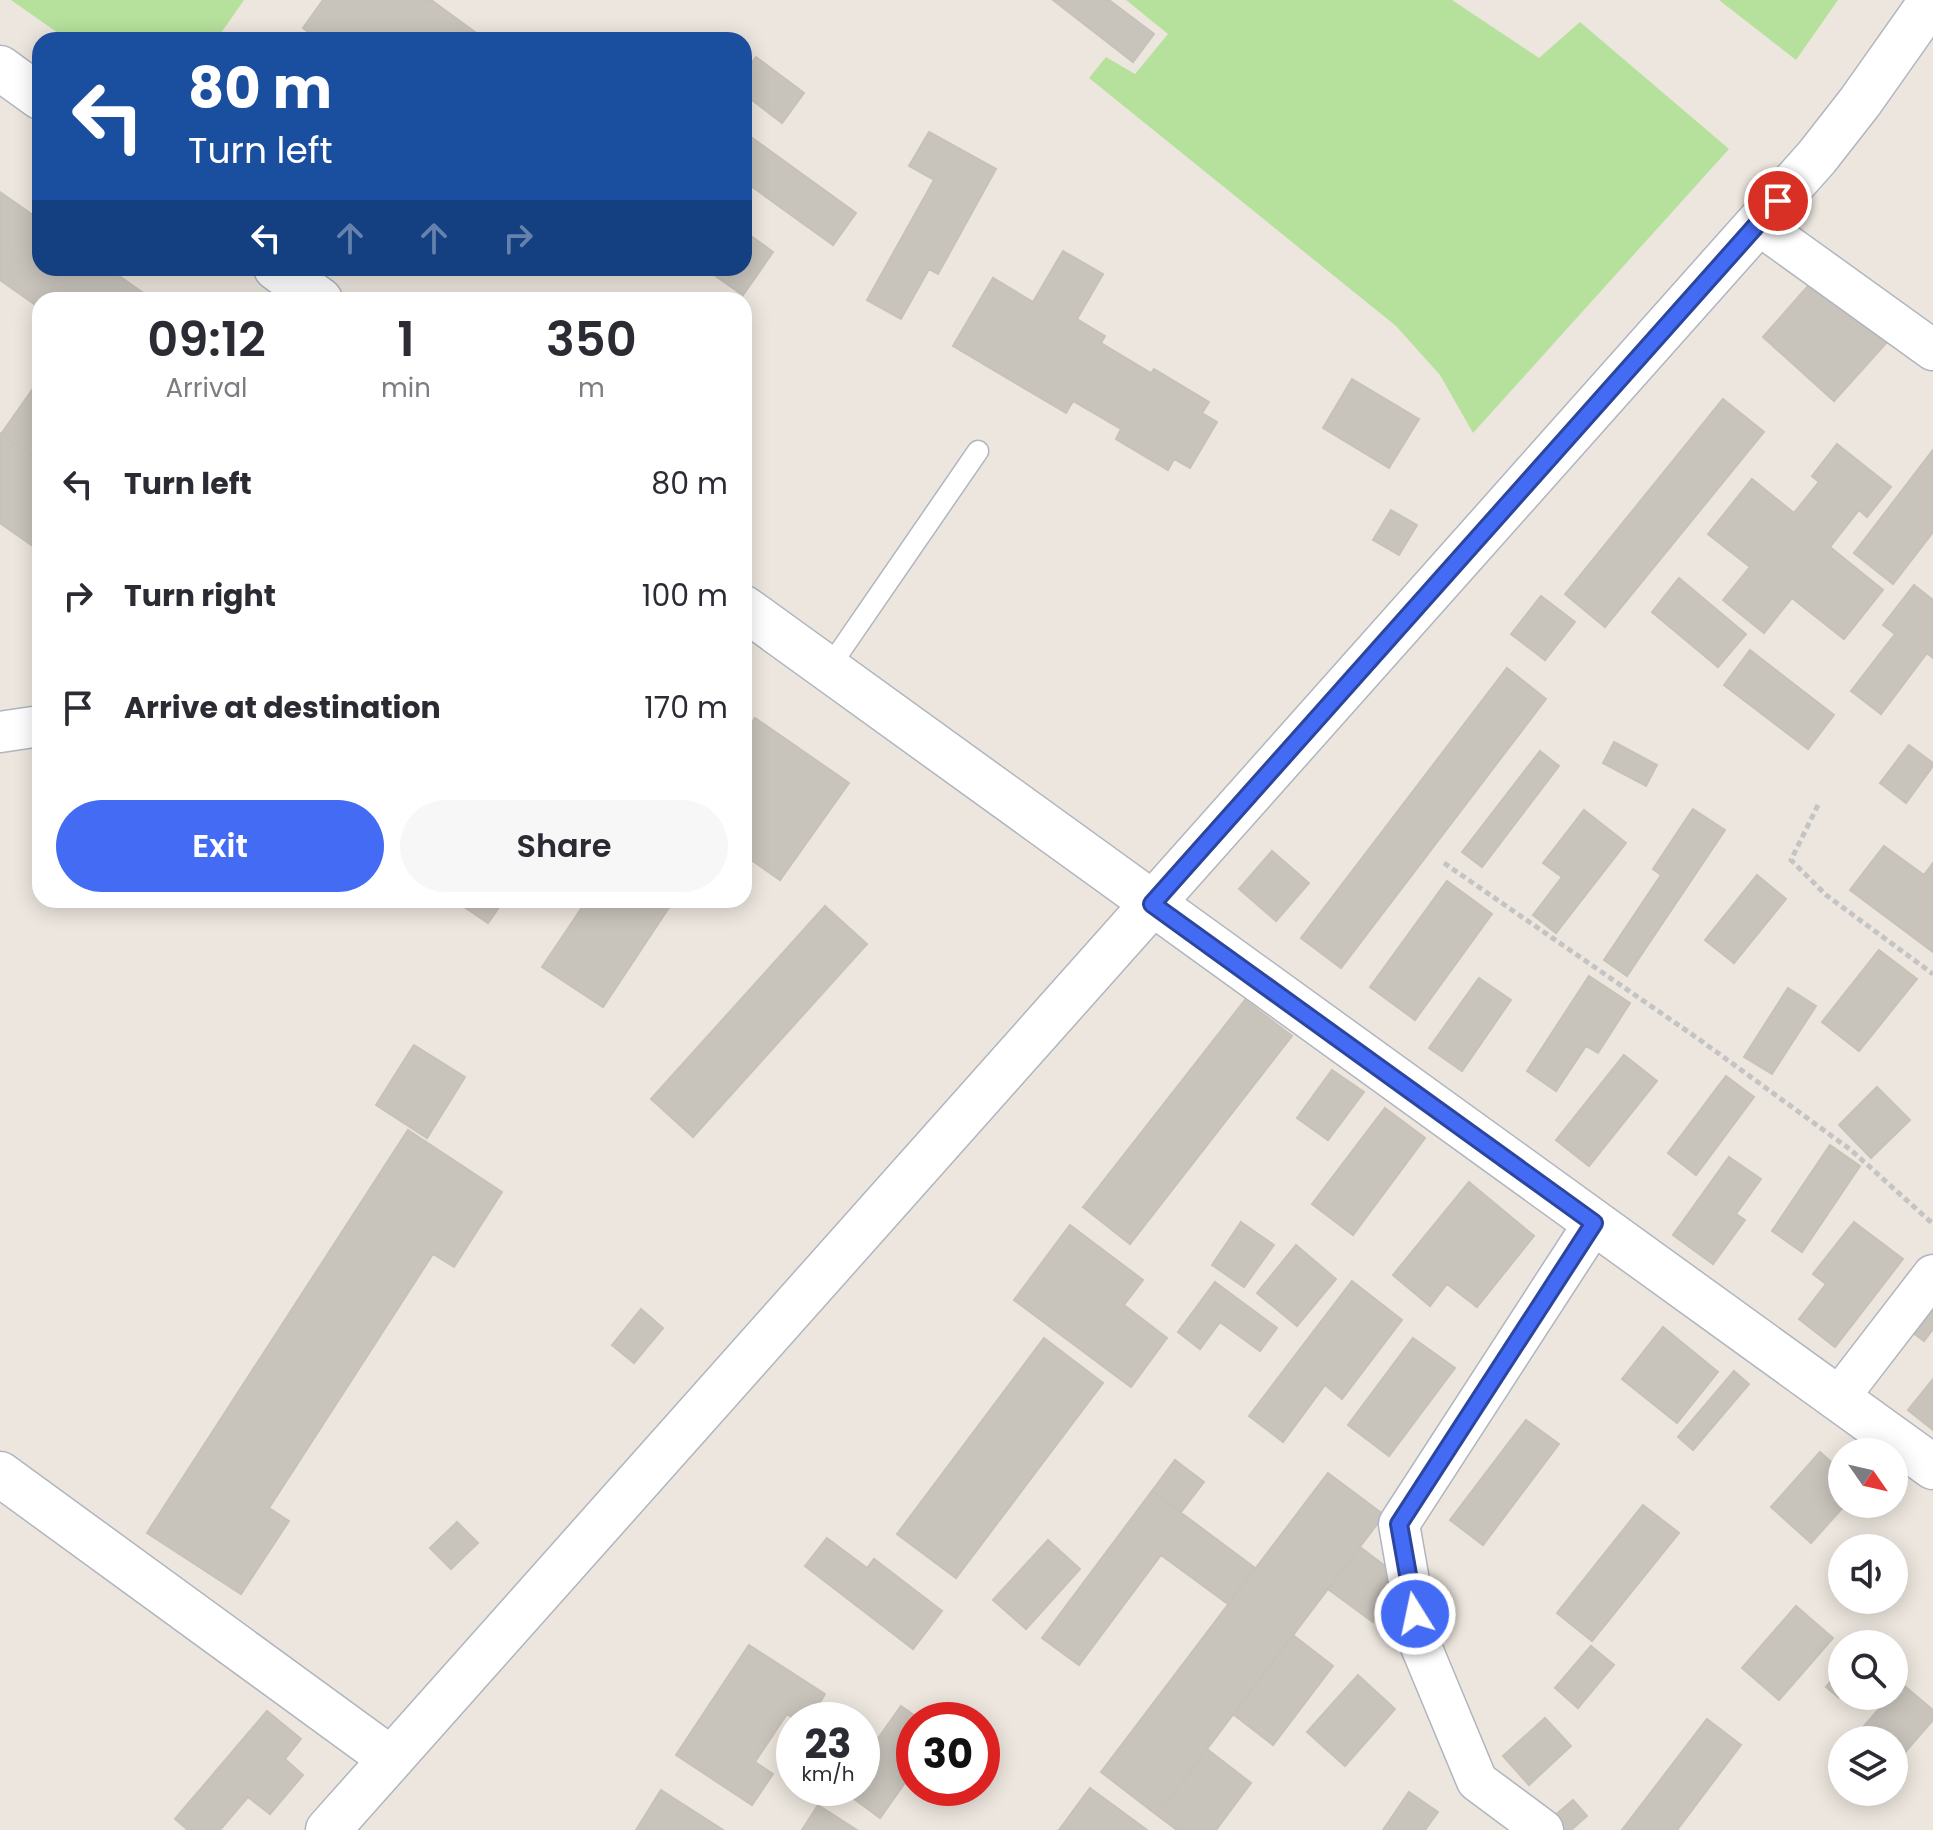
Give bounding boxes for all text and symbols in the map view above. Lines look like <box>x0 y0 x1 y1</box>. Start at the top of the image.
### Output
text: 80 m <box>188 49 332 128</box>
icon: left <box>56 64 160 168</box>
text: Turn left <box>188 125 333 176</box>
pin <box>1744 167 1812 235</box>
icon: arrive <box>1756 179 1800 223</box>
icon: left <box>244 216 288 260</box>
icon: ahead <box>328 216 372 260</box>
icon: ahead <box>412 216 456 260</box>
icon: right <box>496 216 540 260</box>
text: 09:12 <box>147 306 266 373</box>
text: 1 <box>397 306 415 373</box>
text: 350 <box>546 306 637 373</box>
text: Arrival <box>166 370 247 406</box>
text: min <box>381 370 431 406</box>
text: m <box>578 370 605 406</box>
icon: left <box>56 462 100 506</box>
text: Turn left <box>124 462 252 505</box>
text: 80 m <box>651 462 728 505</box>
icon: right <box>56 574 100 618</box>
text: Turn right <box>124 574 276 617</box>
text: 100 m <box>642 574 728 617</box>
icon: arrive <box>56 686 100 730</box>
text: Arrive at destination <box>124 686 441 729</box>
text: 170 m <box>644 686 728 729</box>
button: Exit <box>56 800 384 892</box>
button: Share <box>400 800 728 892</box>
north arrow <box>1828 1438 1908 1518</box>
map controls <box>1828 1438 1908 1806</box>
button: sound <box>1828 1534 1908 1614</box>
position arrow <box>1373 1572 1457 1656</box>
button: search <box>1828 1630 1908 1710</box>
speed limit sign: 30 <box>896 1702 1000 1806</box>
text: 23 <box>804 1716 852 1772</box>
button: layers <box>1828 1726 1908 1806</box>
text: km/h <box>801 1760 855 1788</box>

